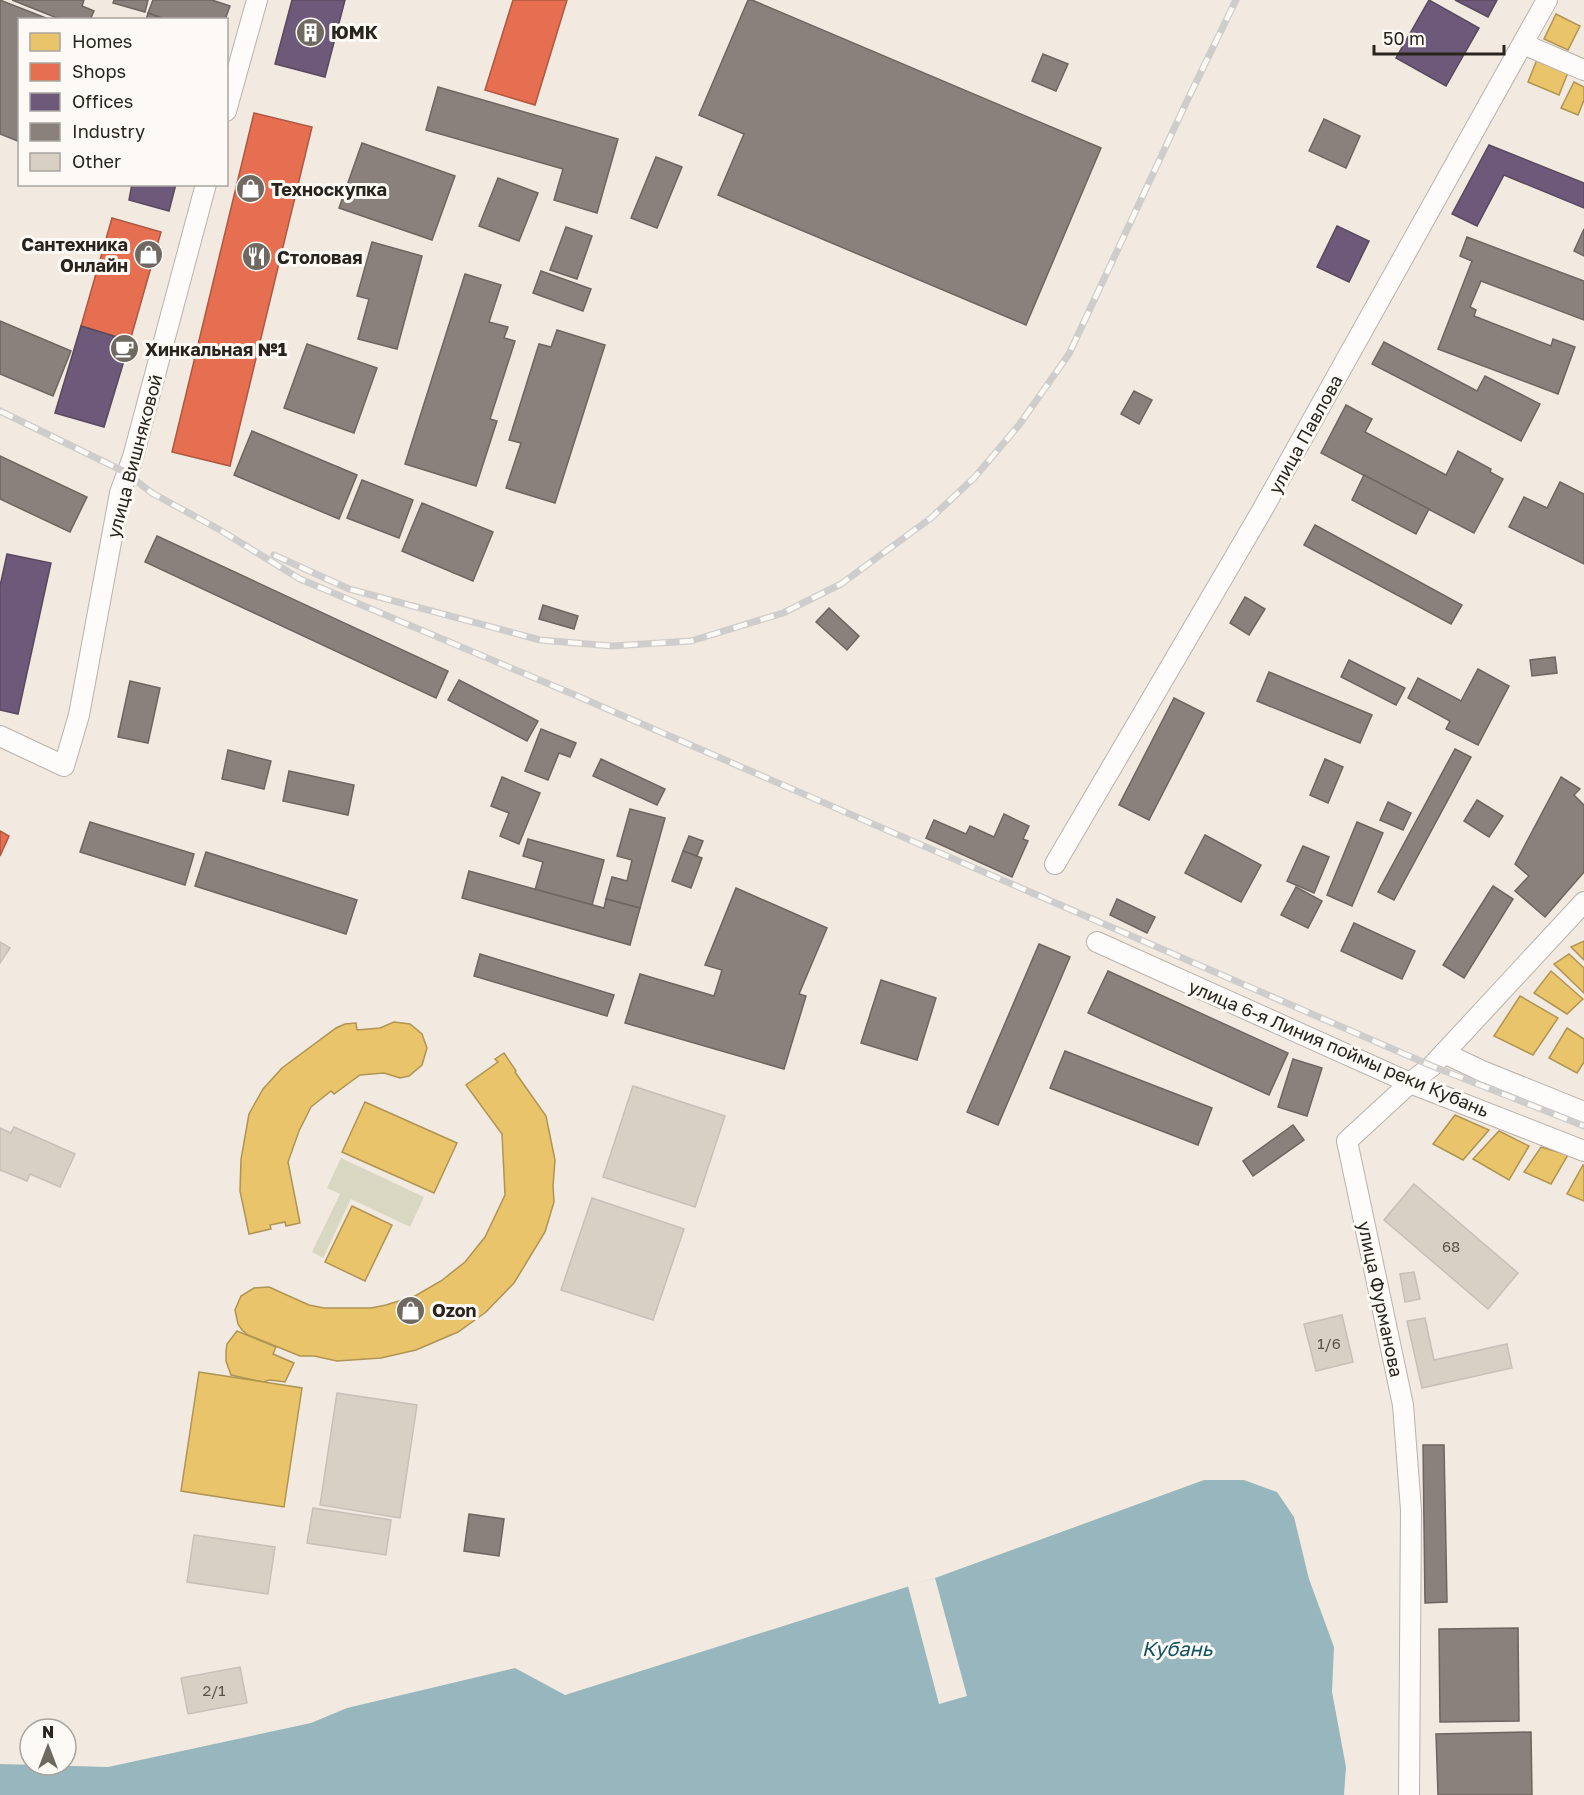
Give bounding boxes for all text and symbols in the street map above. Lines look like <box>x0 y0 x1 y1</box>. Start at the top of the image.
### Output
building icon: ЮМК <box>294 16 326 48</box>
legend <box>18 18 228 186</box>
scale bar <box>1374 18 1504 56</box>
place label: ЮМК <box>331 21 378 43</box>
text: 50 m <box>1383 27 1425 49</box>
text: Homes <box>72 30 132 52</box>
text: Shops <box>72 60 126 82</box>
text: Offices <box>72 90 133 112</box>
text: Industry <box>72 120 145 142</box>
text: Other <box>72 150 121 172</box>
shop icon: Техноскупка <box>234 173 266 205</box>
place label: Техноскупка <box>271 178 387 200</box>
place label: Сантехника Онлайн <box>21 233 128 276</box>
shop icon: Сантехника Онлайн <box>133 238 165 270</box>
restaurant icon: Столовая <box>240 241 272 273</box>
place label: Столовая <box>277 246 363 268</box>
cafe icon: Хинкальная №1 <box>108 333 140 365</box>
place label: Хинкальная №1 <box>145 338 287 360</box>
street label: улица Павлова <box>1263 371 1347 497</box>
street label: улица Вишняковой <box>102 372 166 540</box>
street label: улица 6-я Линия поймы реки Кубань <box>1186 975 1492 1121</box>
street label: улица Фурманова <box>1354 1219 1408 1379</box>
house number: 68 <box>1442 1237 1460 1255</box>
shop icon: Ozon <box>395 1294 427 1326</box>
place label: Ozon <box>432 1299 477 1321</box>
house number: 1/6 <box>1317 1334 1341 1352</box>
water label: Кубань <box>1142 1636 1214 1661</box>
house number: 2/1 <box>202 1681 226 1699</box>
north arrow <box>18 1717 78 1777</box>
text: N <box>42 1722 54 1742</box>

